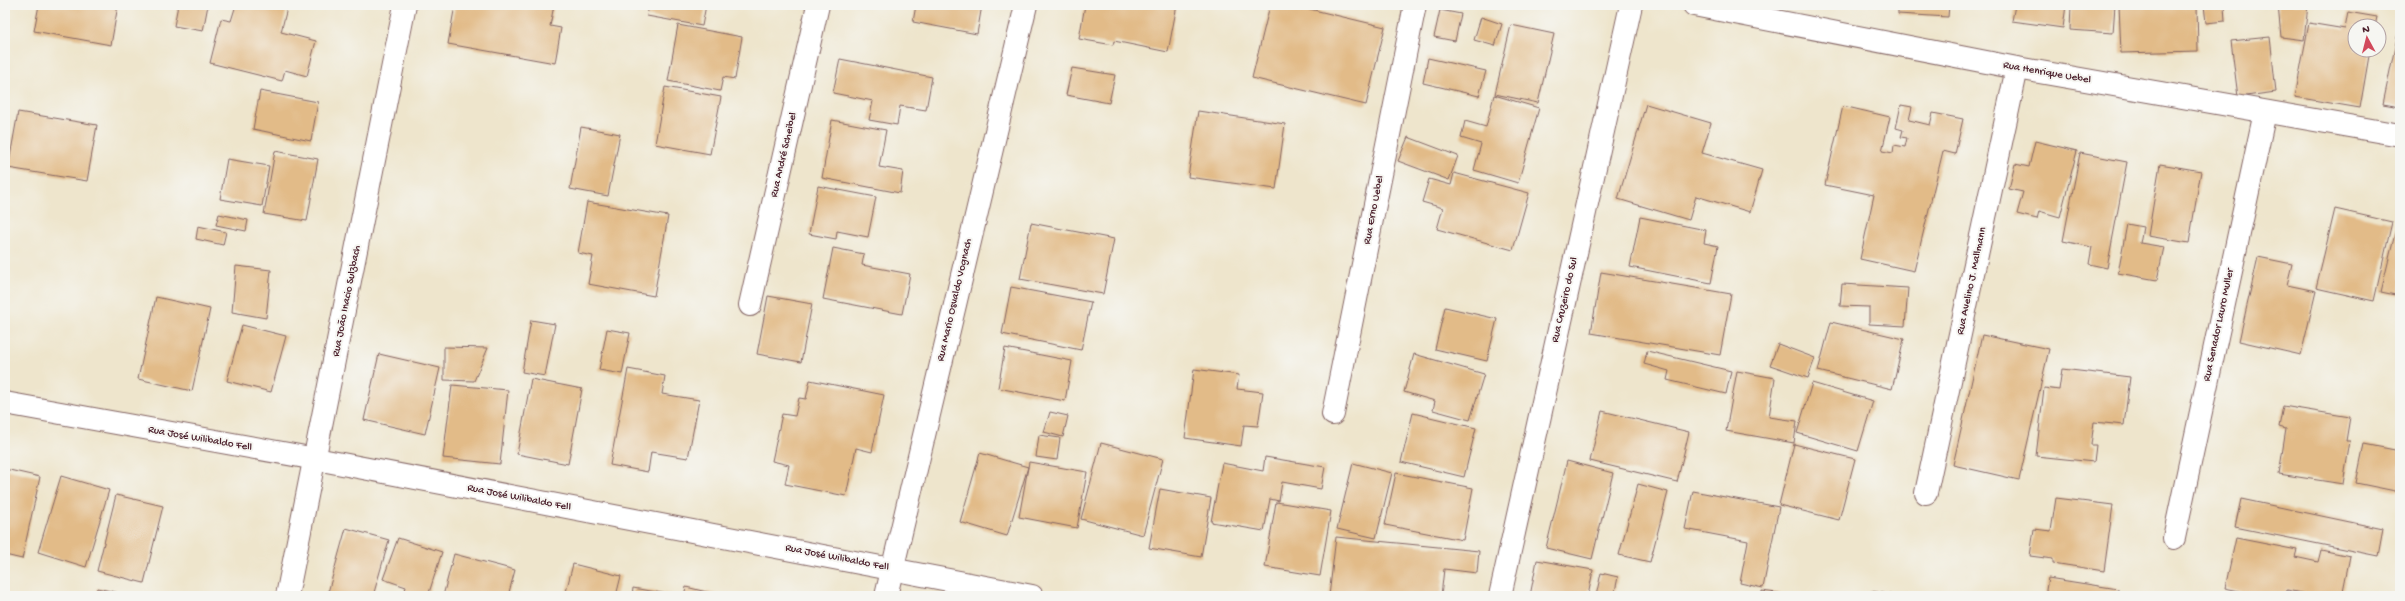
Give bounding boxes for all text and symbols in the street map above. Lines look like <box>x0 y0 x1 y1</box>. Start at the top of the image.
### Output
north arrow <box>2347 18 2387 58</box>
text: N <box>2362 24 2370 36</box>
street label: Rua Henrique Uebel <box>2002 59 2092 87</box>
street label: Rua André Scheibel <box>768 111 800 199</box>
street label: Rua Erno Uebel <box>1361 174 1387 245</box>
street label: Rua Avelino J. Mallmann <box>1955 225 1989 336</box>
street label: Rua Mario Osvaldo Vognach <box>935 237 975 363</box>
street label: Rua João Inacio Sulzbach <box>330 244 364 358</box>
street label: Rua Cruzeiro do Sul <box>1549 256 1581 344</box>
street label: Rua Senador Lauro Muller <box>2201 266 2237 383</box>
street label: Rua José Wilibaldo Fell <box>147 424 253 454</box>
street label: Rua José Wilibaldo Fell <box>466 482 572 514</box>
street label: Rua José Wilibaldo Fell <box>784 542 890 574</box>

